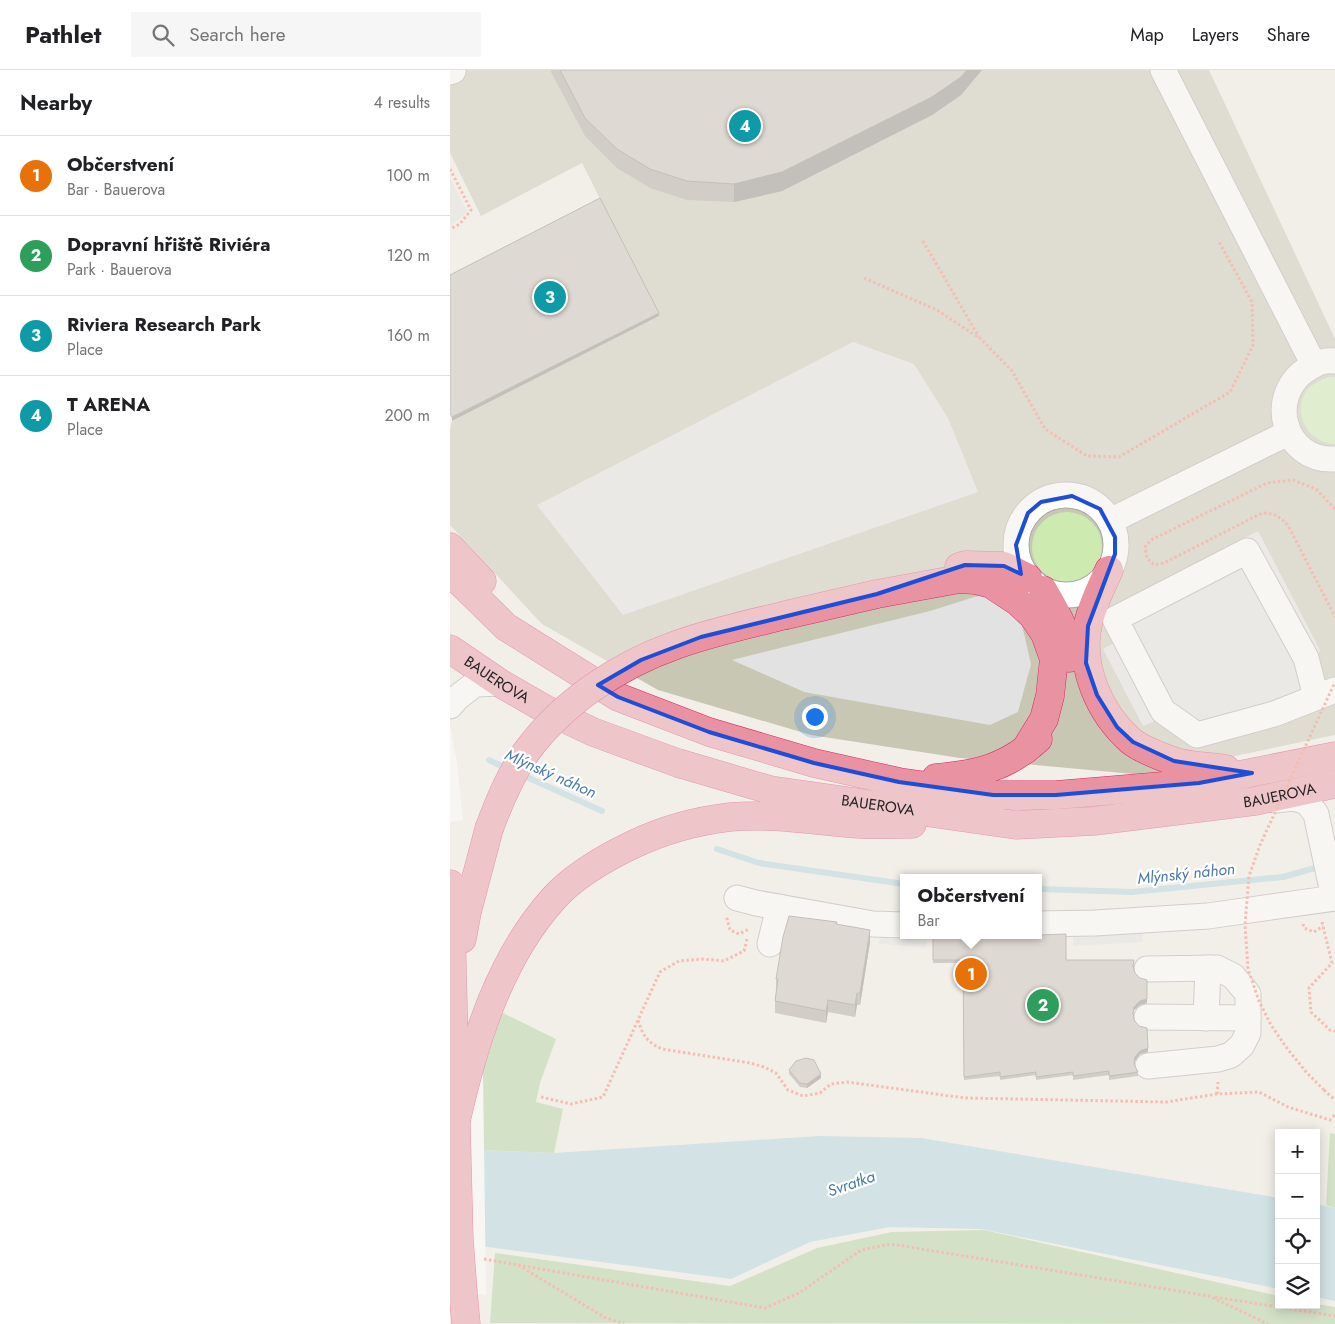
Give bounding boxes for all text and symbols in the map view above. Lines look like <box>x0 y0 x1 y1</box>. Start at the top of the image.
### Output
search box <box>131 12 481 57</box>
text: Pathlet <box>25 17 101 52</box>
icon: search <box>149 21 177 49</box>
text: Search here <box>189 21 285 48</box>
text: Map <box>1130 22 1164 48</box>
text: Layers <box>1192 22 1239 48</box>
text: Share <box>1267 22 1310 48</box>
text: Nearby <box>20 88 92 118</box>
text: 4 results <box>374 91 430 114</box>
pin: 4 <box>729 107 761 145</box>
text: Občerstvení <box>67 151 174 178</box>
text: 1 <box>32 164 40 187</box>
text: 100 m <box>386 164 430 187</box>
text: Bar · Bauerova <box>67 178 165 201</box>
text: Dopravní hřiště Riviéra <box>67 231 271 258</box>
text: 2 <box>31 244 41 267</box>
text: 120 m <box>387 244 430 267</box>
text: Park · Bauerova <box>67 258 172 281</box>
pin: 3 <box>534 278 566 316</box>
text: Riviera Research Park <box>67 311 261 338</box>
text: 3 <box>31 324 41 347</box>
text: 160 m <box>387 324 430 347</box>
text: Place <box>67 338 103 361</box>
text: T ARENA <box>67 391 150 418</box>
text: 4 <box>30 404 42 427</box>
text: 200 m <box>384 404 430 427</box>
text: Place <box>67 418 103 441</box>
street label: BAUEROVA <box>460 651 534 709</box>
your location <box>802 704 828 730</box>
water label: Mlýnský náhon <box>501 743 600 804</box>
street label: BAUEROVA <box>1242 777 1318 813</box>
street label: BAUEROVA <box>840 789 916 821</box>
water label: Mlýnský náhon <box>1136 857 1236 890</box>
popup <box>900 874 1042 939</box>
text: Občerstvení <box>918 882 1024 909</box>
text: Bar <box>918 909 940 932</box>
pin: 1 <box>955 955 987 993</box>
pin: 2 <box>1027 986 1059 1024</box>
map controls <box>1275 1129 1320 1309</box>
button: + <box>1275 1129 1320 1174</box>
water label: Svratka <box>824 1165 878 1202</box>
button: − <box>1275 1174 1320 1219</box>
button: locate <box>1275 1219 1320 1264</box>
button: layers <box>1275 1264 1320 1309</box>

